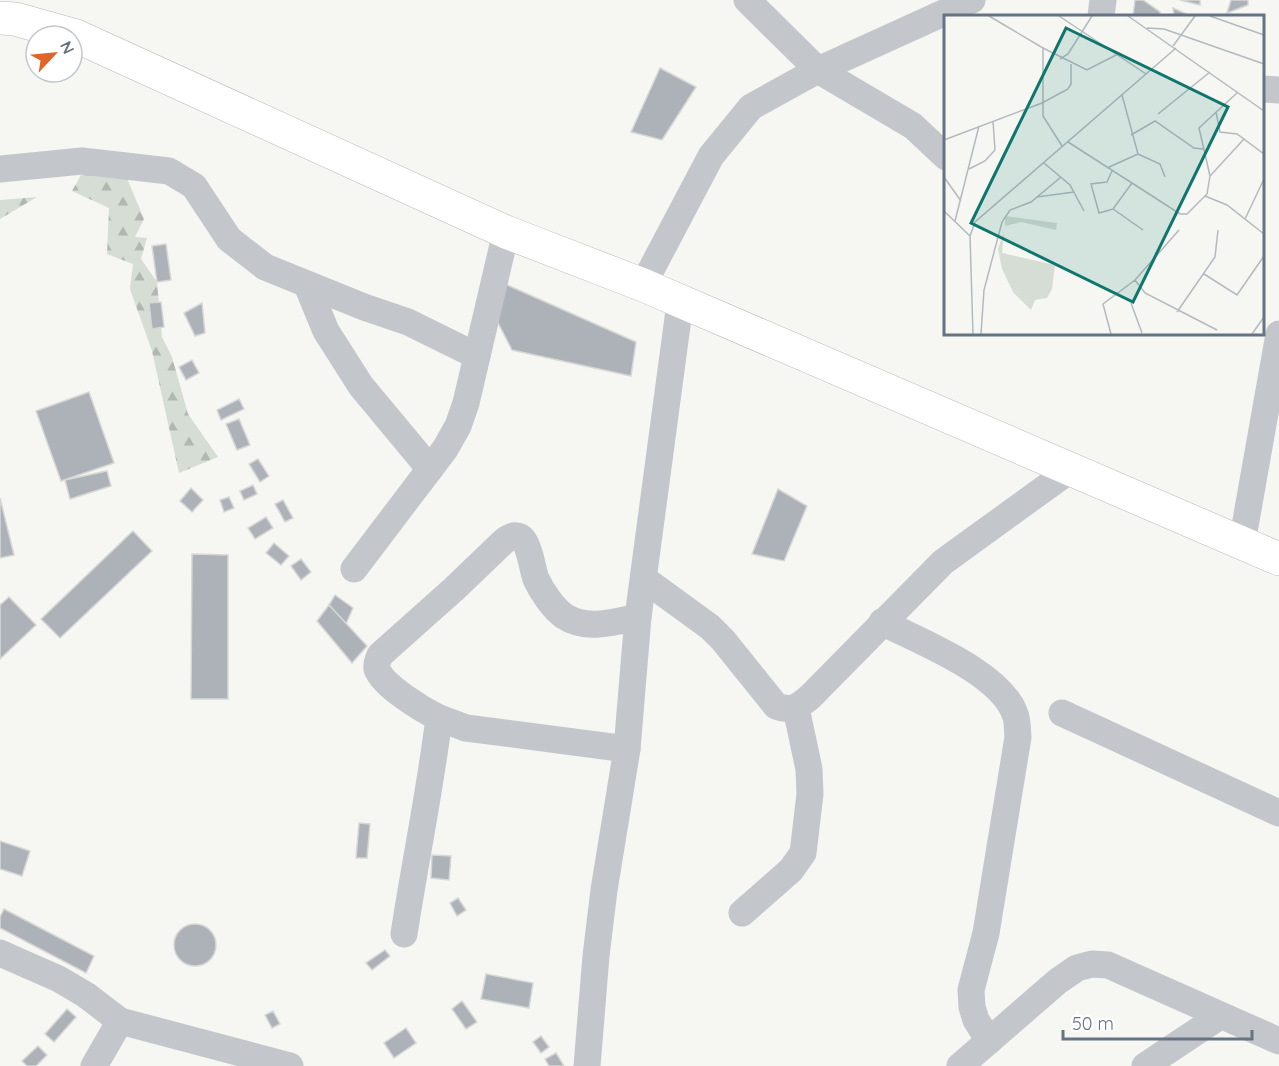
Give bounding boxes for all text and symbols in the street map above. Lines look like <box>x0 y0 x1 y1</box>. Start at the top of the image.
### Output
inset map <box>944 15 1264 334</box>
north arrow <box>24 24 84 84</box>
text: N <box>56 38 79 57</box>
scale bar <box>1063 1003 1252 1041</box>
text: 50 m <box>1072 1012 1114 1035</box>

